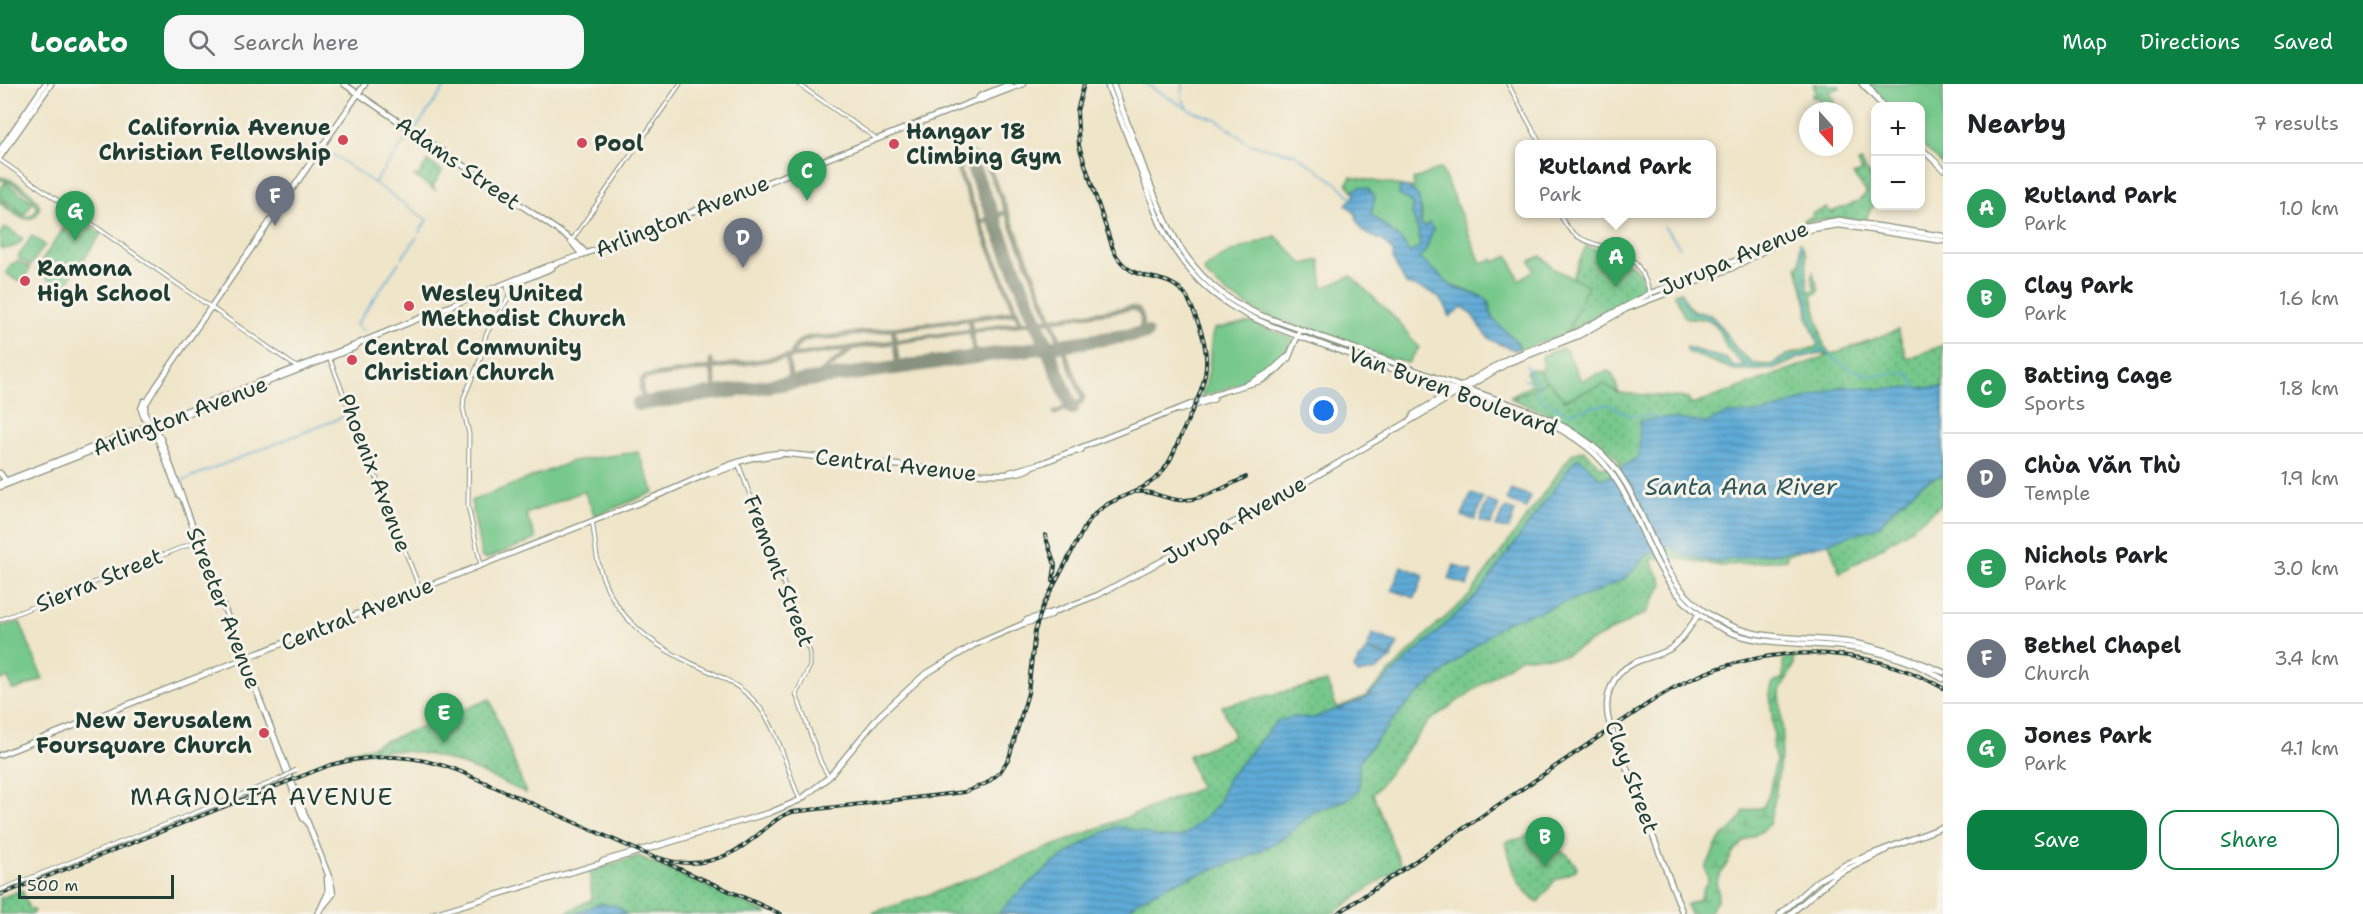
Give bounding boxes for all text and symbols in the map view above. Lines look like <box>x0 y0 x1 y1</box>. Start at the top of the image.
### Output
search box <box>164 15 584 69</box>
text: Locato <box>30 23 128 61</box>
icon: search <box>185 26 218 59</box>
text: Search here <box>233 28 359 57</box>
text: Map <box>2062 28 2107 56</box>
text: Directions <box>2140 28 2240 56</box>
text: Saved <box>2273 28 2333 56</box>
north arrow <box>1799 102 1853 156</box>
map controls <box>1871 102 1925 210</box>
button: + <box>1871 102 1925 156</box>
text: Nearby <box>1967 106 2066 141</box>
street label: Adams Street <box>390 109 526 217</box>
text: 7 results <box>2253 110 2339 136</box>
place label: California Avenue Christian Fellowship <box>99 113 331 167</box>
place label: Hangar 18 Climbing Gym <box>906 117 1062 171</box>
place label: Pool <box>594 129 644 158</box>
marker: California Avenue Christian Fellowship <box>336 133 350 147</box>
marker: Pool <box>575 136 589 150</box>
marker: Hangar 18 Climbing Gym <box>887 137 901 151</box>
popup <box>1515 140 1716 218</box>
pin: C <box>788 152 826 201</box>
text: Rutland Park <box>1539 152 1692 181</box>
button: − <box>1871 156 1925 210</box>
street label: Arlington Avenue <box>591 168 773 264</box>
pin: F <box>256 176 294 226</box>
text: Park <box>1539 181 1582 207</box>
text: Rutland Park <box>2024 181 2177 210</box>
pin: G <box>56 192 94 241</box>
text: A <box>1979 195 1994 221</box>
text: 1.0 km <box>2279 195 2339 221</box>
text: Park <box>2024 210 2067 236</box>
street label: Jurupa Avenue <box>1655 214 1813 302</box>
pin: D <box>724 218 762 268</box>
pin: A <box>1596 238 1636 287</box>
place label: Ramona High School <box>37 254 171 308</box>
text: Clay Park <box>2024 271 2134 300</box>
marker: Ramona High School <box>18 274 32 288</box>
place label: Wesley United Methodist Church <box>421 279 626 333</box>
text: B <box>1980 285 1993 311</box>
text: 1.6 km <box>2279 285 2339 311</box>
marker: Wesley United Methodist Church <box>402 299 416 313</box>
text: Park <box>2024 300 2067 326</box>
place label: Central Community Christian Church <box>364 333 582 387</box>
street label: Van Buren Boulevard <box>1344 340 1562 442</box>
marker: Central Community Christian Church <box>345 353 359 367</box>
text: Batting Cage <box>2024 361 2172 390</box>
street label: Arlington Avenue <box>88 369 272 463</box>
text: C <box>1980 375 1993 401</box>
text: 1.8 km <box>2279 375 2339 401</box>
street label: Phoenix Avenue <box>331 390 419 556</box>
text: Sports <box>2024 390 2085 416</box>
your location <box>1309 396 1338 425</box>
street label: Central Avenue <box>814 442 978 488</box>
text: Chùa Văn Thù <box>2024 451 2181 480</box>
text: D <box>1979 465 1994 491</box>
text: 1.9 km <box>2280 465 2339 491</box>
street label: Jurupa Avenue <box>1158 469 1312 571</box>
water label: Santa Ana River <box>1645 471 1838 503</box>
text: Temple <box>2024 480 2091 506</box>
street label: Fremont Street <box>737 491 821 651</box>
street label: Streeter Avenue <box>180 523 268 693</box>
street label: Sierra Street <box>31 541 167 619</box>
text: Nichols Park <box>2024 541 2168 570</box>
text: E <box>1980 555 1993 581</box>
text: 3.0 km <box>2273 555 2339 581</box>
street label: Central Avenue <box>276 570 438 658</box>
text: Park <box>2024 570 2067 596</box>
text: Bethel Chapel <box>2024 631 2181 660</box>
text: F <box>1981 645 1992 671</box>
text: 3.4 km <box>2274 645 2339 671</box>
text: Church <box>2024 660 2090 686</box>
pin: E <box>424 694 464 743</box>
place label: New Jerusalem Foursquare Church <box>36 706 252 760</box>
street label: Clay Street <box>1598 717 1666 837</box>
text: Jones Park <box>2024 721 2152 750</box>
marker: New Jerusalem Foursquare Church <box>257 726 271 740</box>
text: G <box>1978 735 1995 761</box>
text: 4.1 km <box>2280 735 2339 761</box>
text: Park <box>2024 750 2067 776</box>
district label: MAGNOLIA AVENUE <box>130 781 394 813</box>
button: Save <box>1967 810 2147 870</box>
button: Share <box>2159 810 2339 870</box>
pin: B <box>1526 818 1564 867</box>
scale bar <box>18 872 174 900</box>
text: 500 m <box>27 875 78 896</box>

